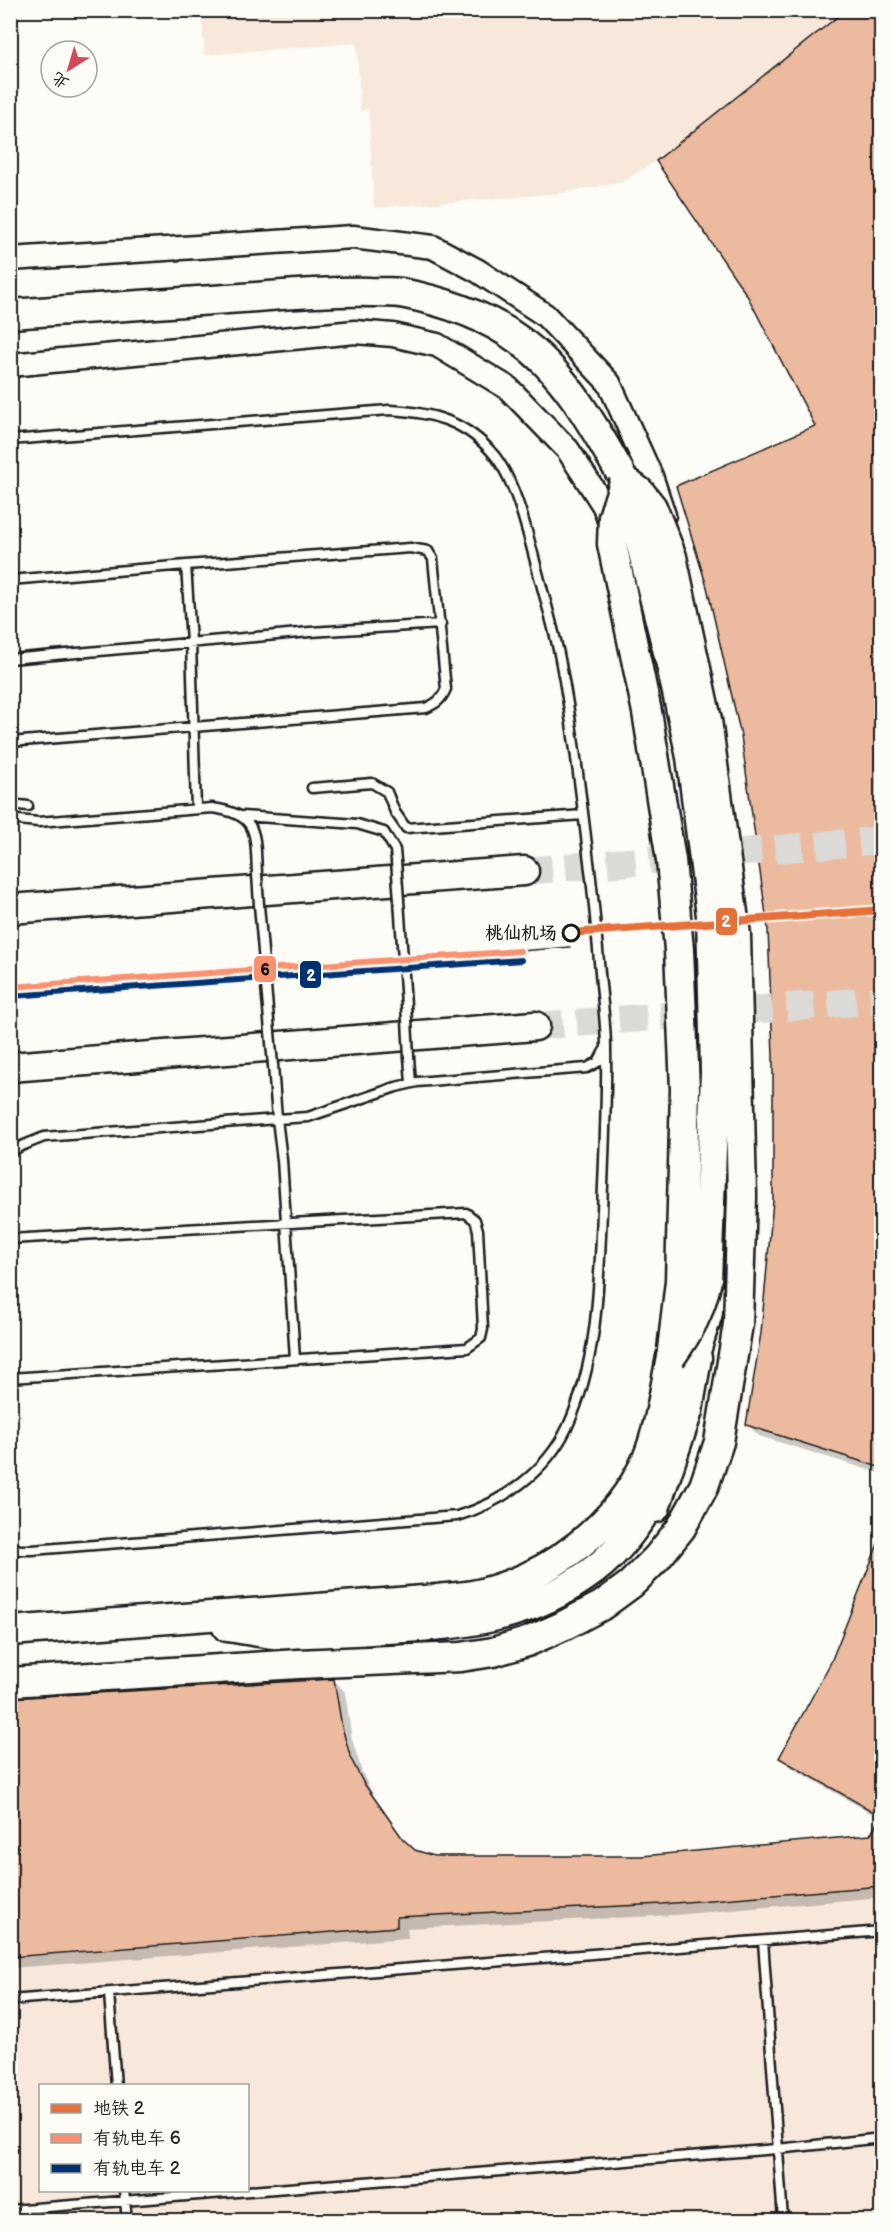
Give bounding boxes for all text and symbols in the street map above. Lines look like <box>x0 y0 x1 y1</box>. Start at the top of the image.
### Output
north arrow <box>39 39 99 99</box>
text: 北 <box>49 67 73 92</box>
line badge: 2 <box>715 907 738 936</box>
text: 2 <box>721 913 731 932</box>
place label: 桃仙机场 <box>485 923 557 944</box>
marker: 桃仙机场 <box>562 924 580 942</box>
line badge: 6 <box>253 955 277 983</box>
line badge: 2 <box>299 960 322 989</box>
text: 6 <box>260 961 270 980</box>
text: 2 <box>306 967 316 986</box>
legend <box>39 2084 249 2192</box>
text: 地铁 2 <box>93 2098 145 2119</box>
text: 有轨电车 6 <box>93 2128 181 2149</box>
text: 有轨电车 2 <box>93 2158 181 2179</box>

